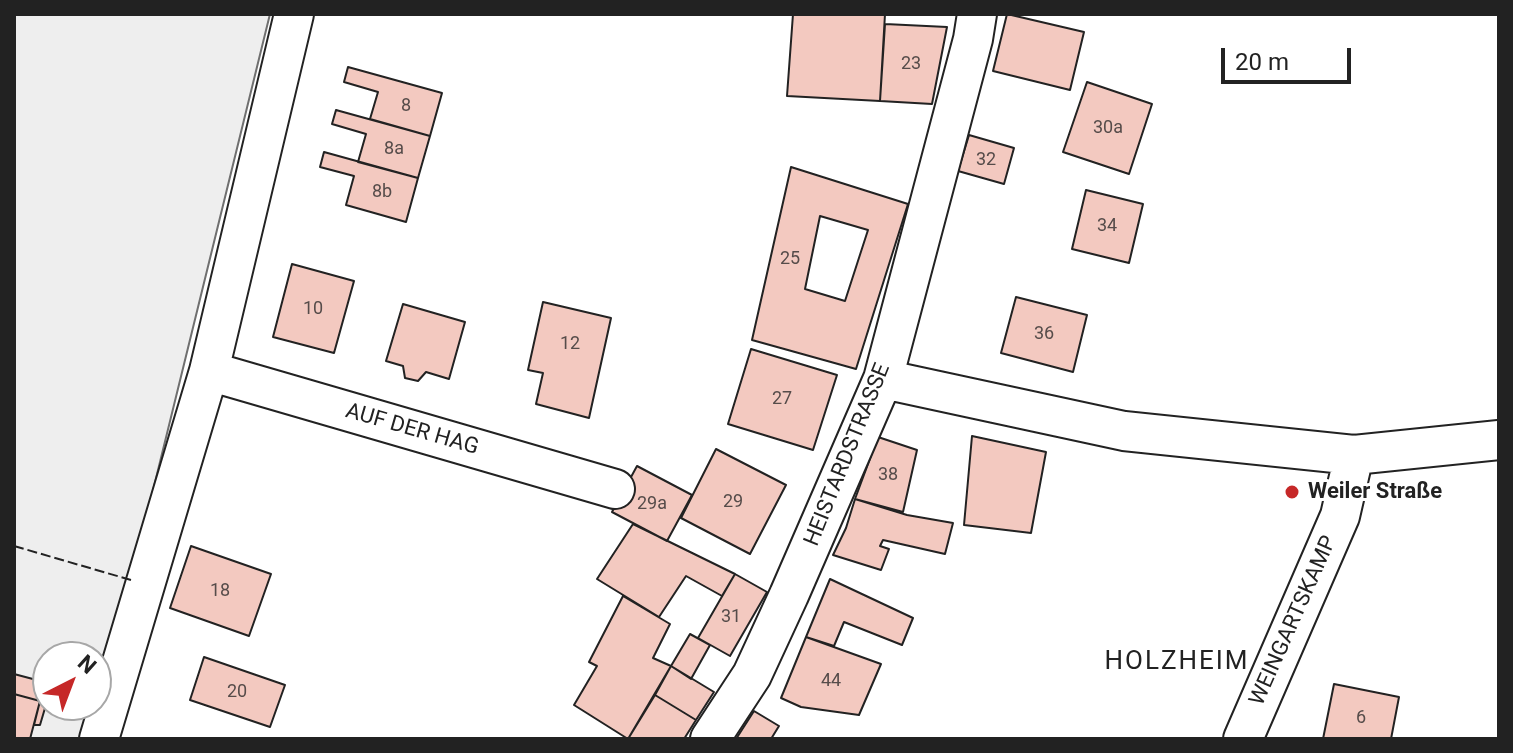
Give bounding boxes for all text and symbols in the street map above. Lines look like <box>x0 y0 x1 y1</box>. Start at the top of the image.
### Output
scale bar <box>1225 32 1355 82</box>
text: 20 m <box>1235 48 1289 76</box>
house number: 23 <box>901 53 921 75</box>
house number: 8 <box>401 95 411 117</box>
house number: 30a <box>1093 117 1123 139</box>
house number: 8a <box>384 138 404 160</box>
house number: 32 <box>976 149 996 171</box>
house number: 8b <box>372 181 392 203</box>
house number: 34 <box>1097 215 1117 237</box>
house number: 25 <box>780 248 800 270</box>
house number: 10 <box>303 298 323 320</box>
house number: 36 <box>1034 323 1054 345</box>
house number: 12 <box>560 333 580 355</box>
street label: HEISTARDSTRASSE <box>799 360 897 550</box>
house number: 27 <box>772 388 792 410</box>
street label: AUF DER HAG <box>342 398 482 462</box>
house number: 38 <box>878 464 898 486</box>
place label: Weiler Straße <box>1308 479 1442 505</box>
marker: Weiler Straße <box>1283 483 1301 501</box>
house number: 29 <box>723 491 743 513</box>
house number: 29a <box>637 493 667 515</box>
street label: WEINGARTSKAMP <box>1245 532 1343 710</box>
house number: 18 <box>210 580 230 602</box>
house number: 31 <box>721 606 741 628</box>
north arrow <box>32 641 112 721</box>
district label: HOLZHEIM <box>1104 646 1250 678</box>
text: N <box>73 650 101 679</box>
house number: 44 <box>821 670 841 692</box>
house number: 20 <box>227 681 247 703</box>
house number: 6 <box>1356 707 1366 729</box>

